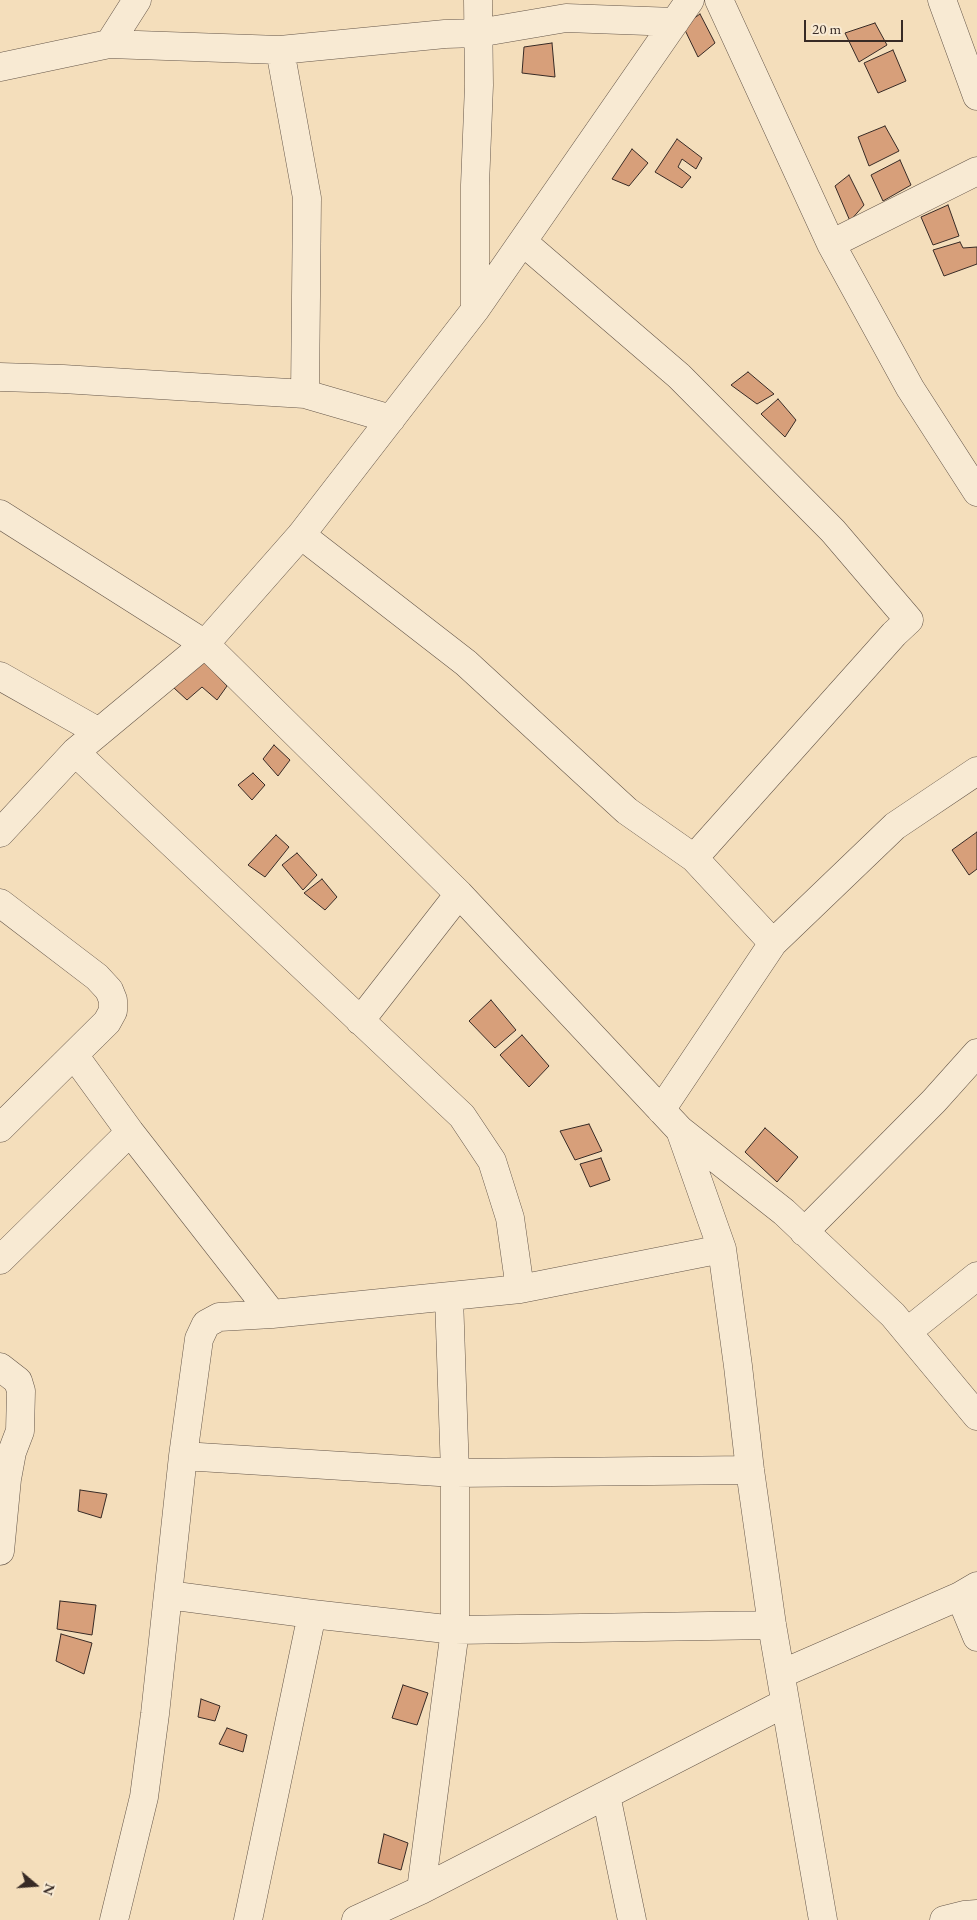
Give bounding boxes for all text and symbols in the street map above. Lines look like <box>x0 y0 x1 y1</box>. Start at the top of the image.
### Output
scale bar <box>807 10 906 42</box>
text: 20 m <box>812 19 841 38</box>
north arrow <box>10 1860 60 1910</box>
text: N <box>39 1881 60 1898</box>

